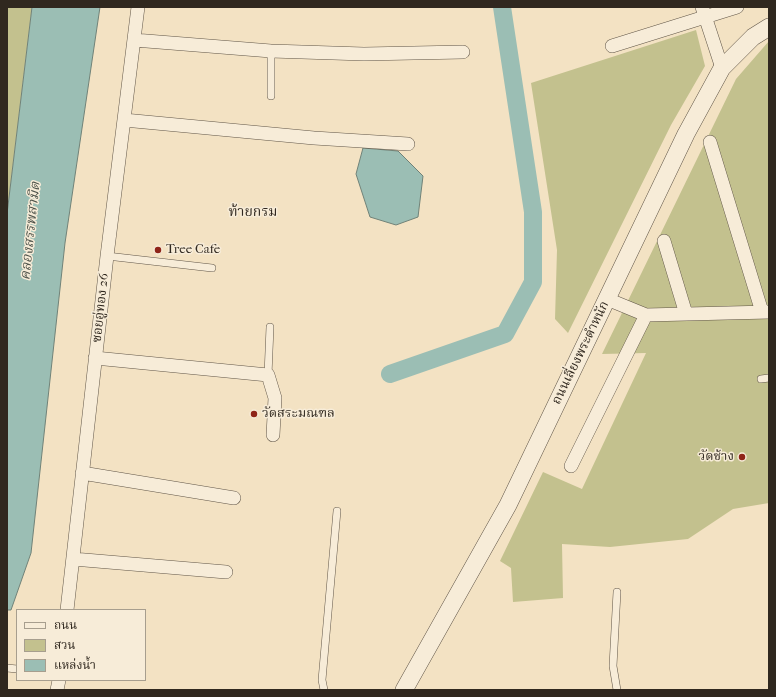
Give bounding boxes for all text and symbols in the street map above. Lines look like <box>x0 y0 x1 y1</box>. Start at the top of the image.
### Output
water label: คลองสรรพสามิต <box>17 181 45 281</box>
district label: ท้ายกรม <box>229 205 277 221</box>
place label: Tree Cafe <box>166 242 220 258</box>
marker: Tree Cafe <box>153 245 163 255</box>
street label: ซอยอู่ทอง 26 <box>90 272 112 344</box>
street label: ถนนเลี่ยงพระตำหนัก <box>549 299 613 407</box>
place label: วัดสระมณฑล <box>262 406 335 422</box>
marker: วัดสระมณฑล <box>249 409 259 419</box>
place label: วัดช้าง <box>699 449 734 465</box>
marker: วัดช้าง <box>737 452 747 462</box>
legend <box>16 609 146 681</box>
text: ถนน <box>54 618 77 632</box>
text: สวน <box>54 638 75 652</box>
text: แหล่งน้ำ <box>54 658 96 672</box>

